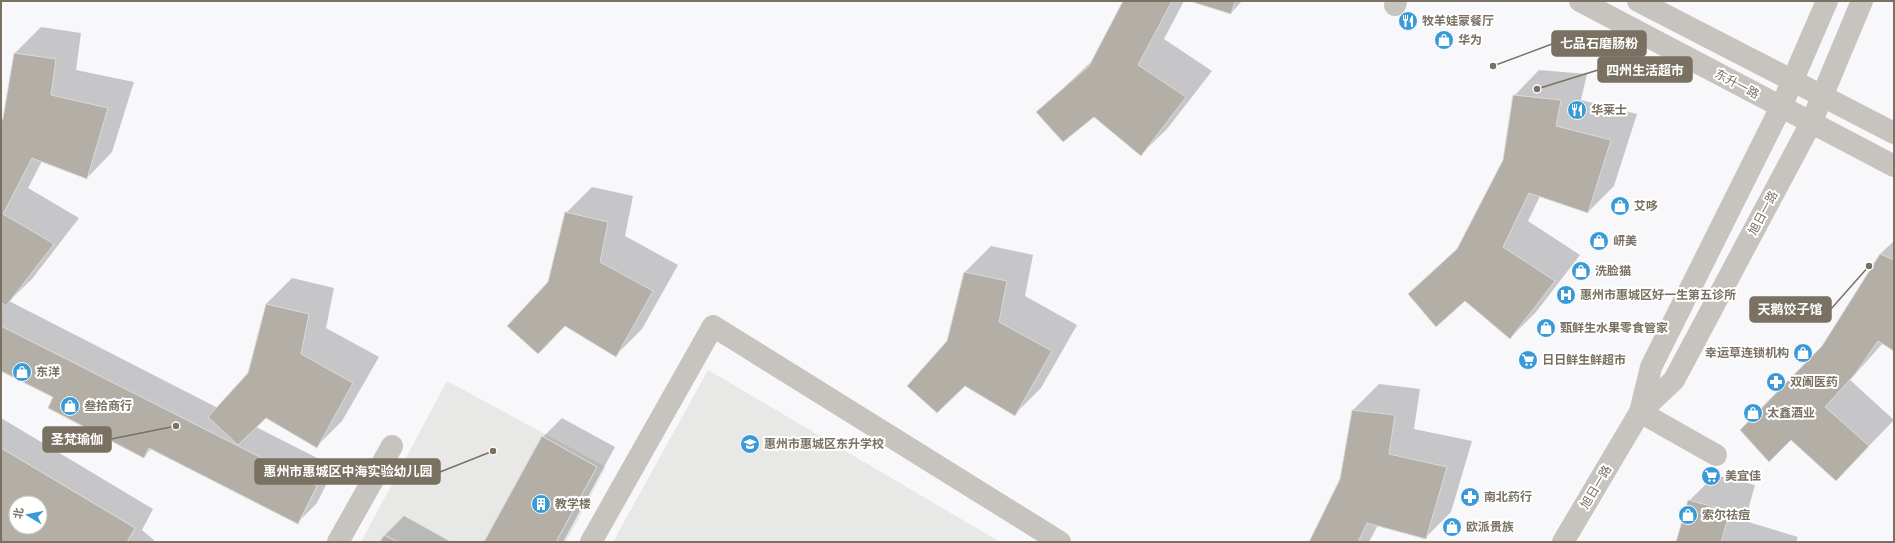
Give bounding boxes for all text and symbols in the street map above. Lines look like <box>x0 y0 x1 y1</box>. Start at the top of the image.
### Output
restaurant icon: 牧羊娃蒙餐厅 <box>1397 10 1419 32</box>
place label: 牧羊娃蒙餐厅 <box>1422 13 1494 29</box>
shop icon: 华为 <box>1433 29 1455 51</box>
callout: 七品石磨肠粉 <box>1552 31 1646 56</box>
place label: 华为 <box>1458 32 1482 48</box>
text: 七品石磨肠粉 <box>1560 35 1638 52</box>
callout: 四州生活超市 <box>1598 57 1692 82</box>
text: 四州生活超市 <box>1606 62 1684 79</box>
street label: 东升一路 <box>1712 66 1762 102</box>
restaurant icon: 华莱士 <box>1566 99 1588 121</box>
place label: 华莱士 <box>1591 102 1627 118</box>
street label: 旭日一路 <box>1745 188 1781 238</box>
shop icon: 艾哆 <box>1609 195 1631 217</box>
place label: 艾哆 <box>1634 198 1658 214</box>
shop icon: 岍美 <box>1588 230 1610 252</box>
place label: 岍美 <box>1613 233 1637 249</box>
shop icon: 洗脸猫 <box>1570 260 1592 282</box>
place label: 洗脸猫 <box>1595 263 1631 279</box>
hospital icon: 惠州市惠城区好一生第五诊所 <box>1555 284 1577 306</box>
place label: 惠州市惠城区好一生第五诊所 <box>1580 287 1736 303</box>
callout: 天鹅饺子馆 <box>1750 297 1831 322</box>
text: 天鹅饺子馆 <box>1757 301 1823 318</box>
shop icon: 甄鲜生水果零食管家 <box>1535 317 1557 339</box>
place label: 甄鲜生水果零食管家 <box>1560 320 1668 336</box>
shop icon: 幸运草连锁机构 <box>1792 342 1814 364</box>
place label: 幸运草连锁机构 <box>1705 345 1789 361</box>
supermarket icon: 日日鲜生鲜超市 <box>1517 349 1539 371</box>
place label: 日日鲜生鲜超市 <box>1542 352 1626 368</box>
shop icon: 东洋 <box>11 361 33 383</box>
place label: 东洋 <box>36 364 60 380</box>
pharmacy icon: 双阖医药 <box>1765 371 1787 393</box>
place label: 双阖医药 <box>1790 374 1838 390</box>
shop icon: 叁拾商行 <box>59 395 81 417</box>
place label: 叁拾商行 <box>84 398 132 414</box>
shop icon: 太鑫酒业 <box>1742 402 1764 424</box>
place label: 太鑫酒业 <box>1767 405 1815 421</box>
callout: 圣梵瑜伽 <box>43 427 111 452</box>
text: 圣梵瑜伽 <box>51 431 103 448</box>
school or university icon: 惠州市惠城区东升学校 <box>739 433 761 455</box>
place label: 惠州市惠城区东升学校 <box>764 436 884 452</box>
callout: 惠州市惠城区中海实验幼儿园 <box>255 459 440 484</box>
street label: 旭日一路 <box>1577 462 1615 512</box>
text: 惠州市惠城区中海实验幼儿园 <box>263 463 433 480</box>
supermarket icon: 美宜佳 <box>1700 465 1722 487</box>
place label: 美宜佳 <box>1725 468 1761 484</box>
pharmacy icon: 南北药行 <box>1459 486 1481 508</box>
place label: 南北药行 <box>1484 489 1532 505</box>
building icon: 教学楼 <box>530 493 552 515</box>
north arrow <box>8 495 48 535</box>
place label: 教学楼 <box>555 496 591 512</box>
shop icon: 索尔祛痘 <box>1677 504 1699 526</box>
text: 北 <box>10 507 26 520</box>
place label: 索尔祛痘 <box>1702 507 1750 523</box>
shop icon: 欧派贵族 <box>1441 516 1463 538</box>
place label: 欧派贵族 <box>1466 519 1514 535</box>

